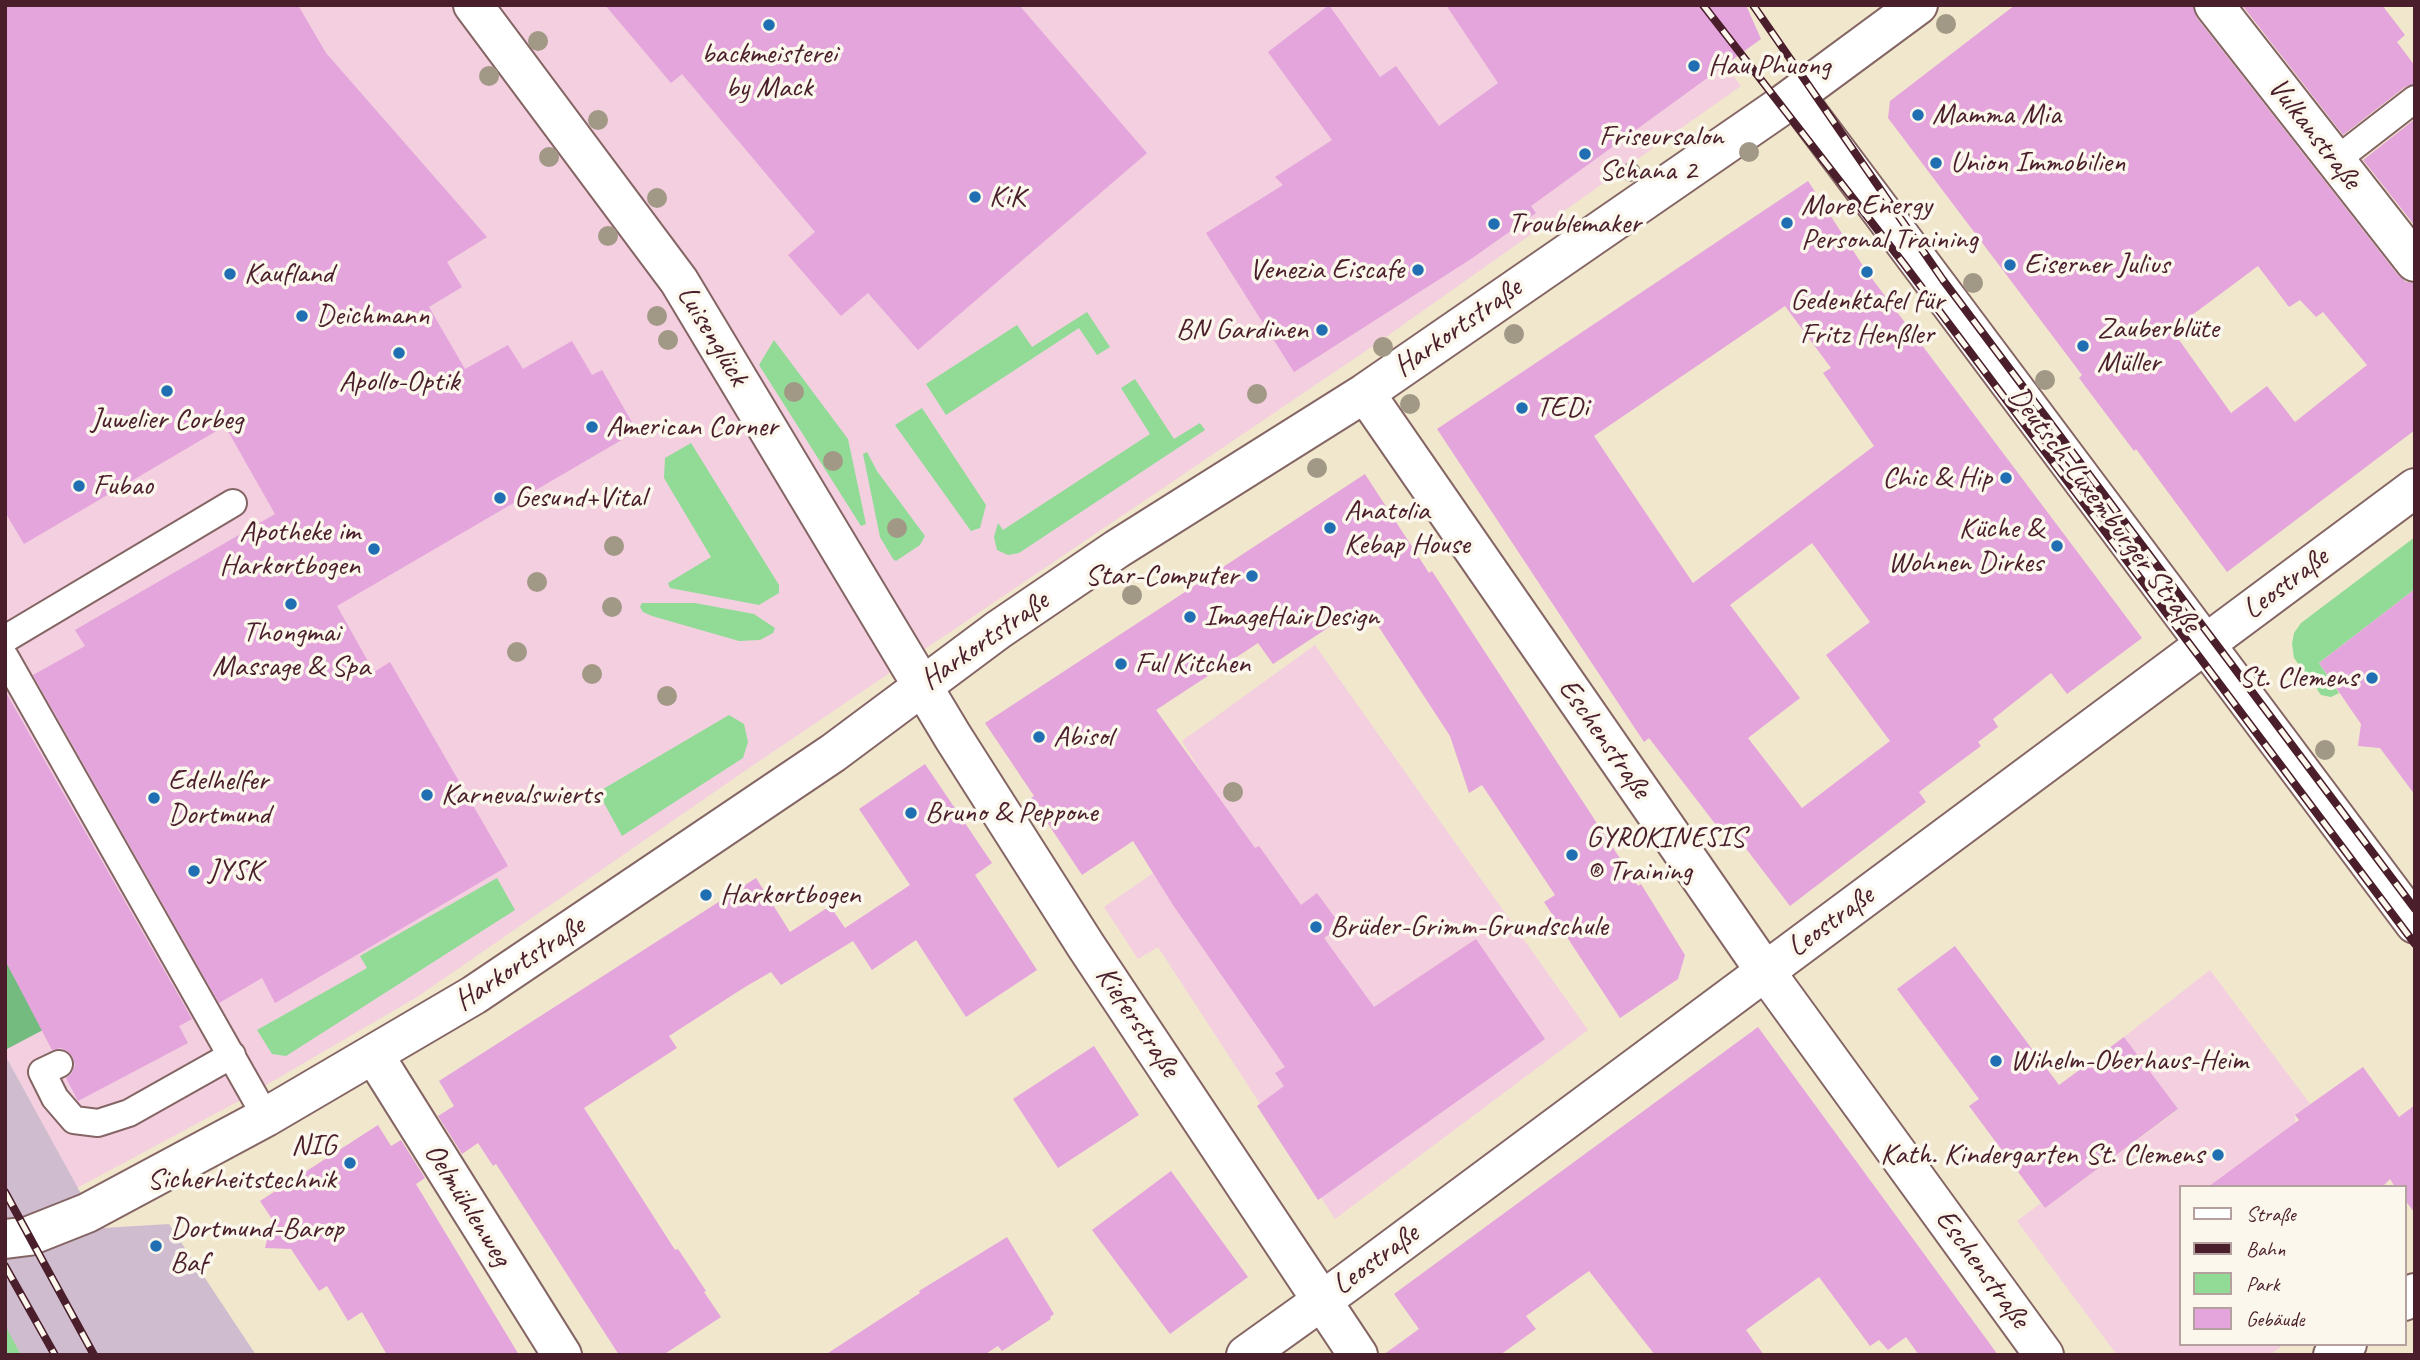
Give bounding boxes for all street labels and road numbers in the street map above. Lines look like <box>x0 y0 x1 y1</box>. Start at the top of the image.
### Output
street label: Vulkanstraße <box>2259 71 2369 197</box>
street label: Harkortstraße <box>1387 271 1529 385</box>
street label: Luisenglück <box>668 280 756 392</box>
street label: Deutsch-Luxemburger Straße <box>2000 380 2208 640</box>
street label: Leostraße <box>2236 540 2336 628</box>
street label: Harkortstraße <box>914 584 1056 698</box>
street label: Eschenstraße <box>1550 672 1658 806</box>
street label: Leostraße <box>1781 879 1881 965</box>
street label: Harkortstraße <box>448 909 592 1019</box>
street label: Kieferstraße <box>1087 960 1187 1084</box>
street label: Oelmühlenweg <box>415 1137 519 1273</box>
street label: Eschenstraße <box>1927 1203 2037 1335</box>
street label: Leostraße <box>1326 1217 1426 1303</box>

